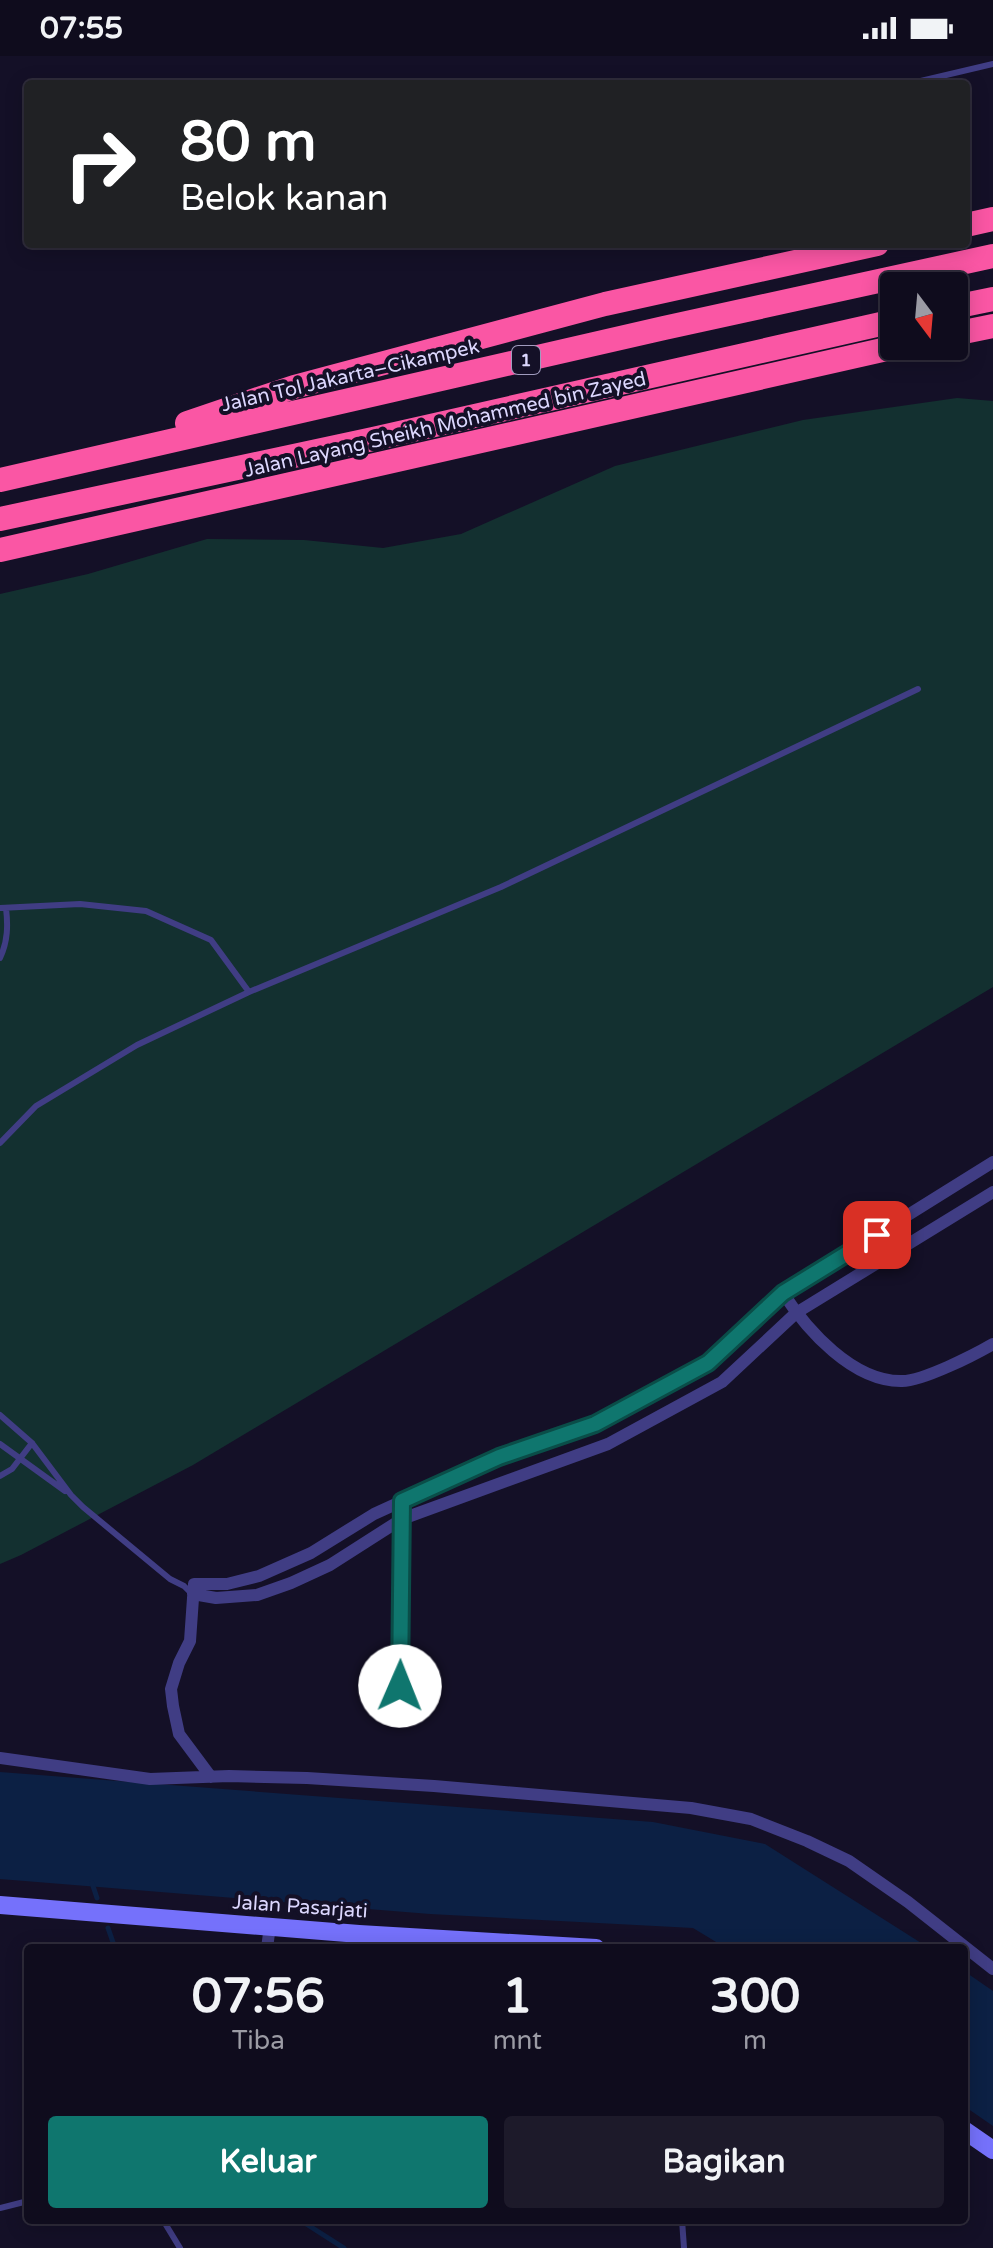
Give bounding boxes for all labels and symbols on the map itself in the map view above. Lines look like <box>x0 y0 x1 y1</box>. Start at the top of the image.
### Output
north arrow <box>880 272 968 360</box>
street label: Jalan Tol Jakarta–Cikampek <box>219 335 482 417</box>
road number: 1 <box>512 346 540 374</box>
street label: Jalan Layang Sheikh Mohammed bin Zayed <box>242 367 648 483</box>
pin <box>843 1201 911 1269</box>
position arrow <box>358 1644 442 1728</box>
street label: Jalan Pasarjati <box>231 1890 368 1924</box>

